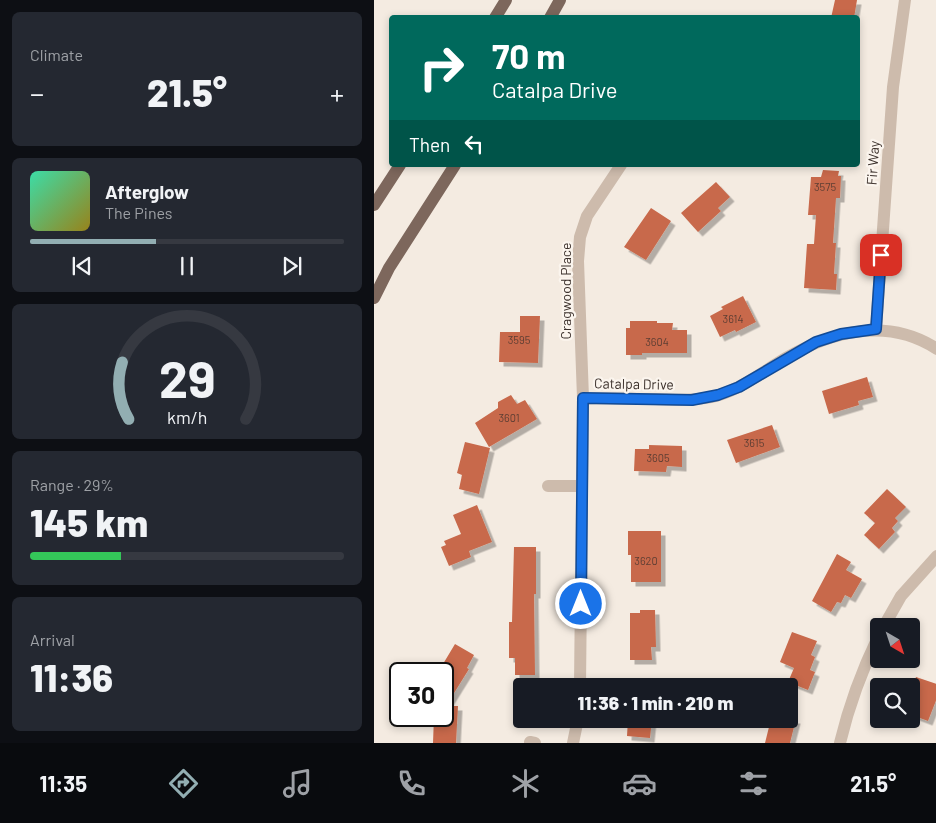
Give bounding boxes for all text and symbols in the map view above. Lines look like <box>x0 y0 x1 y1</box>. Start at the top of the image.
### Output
text: 70 m <box>492 34 566 76</box>
icon: right <box>409 35 474 100</box>
text: Climate <box>30 45 83 64</box>
text: 21.5° <box>147 69 227 115</box>
text: − <box>30 76 44 110</box>
text: + <box>330 76 344 110</box>
text: Catalpa Drive <box>492 76 617 102</box>
icon: left <box>460 130 488 158</box>
text: Then <box>409 133 450 156</box>
street label: Fir Way <box>862 140 883 186</box>
text: Afterglow <box>105 180 189 203</box>
house number: 3575 <box>814 180 836 193</box>
text: The Pines <box>105 203 173 222</box>
pin <box>860 234 902 276</box>
icon: arrive <box>867 241 895 269</box>
street label: Cragwood Place <box>557 242 574 340</box>
icon: previous <box>68 252 96 280</box>
icon: pause <box>173 252 201 280</box>
icon: next <box>278 252 306 280</box>
house number: 3614 <box>722 312 744 325</box>
house number: 3595 <box>508 333 531 346</box>
house number: 3604 <box>645 335 669 348</box>
text: 29 <box>159 346 215 408</box>
street label: Catalpa Drive <box>594 374 674 393</box>
text: km/h <box>167 406 207 428</box>
house number: 3601 <box>498 411 520 424</box>
house number: 3615 <box>744 436 765 449</box>
house number: 3605 <box>646 451 670 464</box>
text: Range · 29% <box>30 475 114 494</box>
text: 145 km <box>30 499 148 545</box>
house number: 3620 <box>634 554 658 567</box>
position arrow <box>554 577 606 629</box>
north arrow <box>870 618 920 668</box>
map controls <box>870 618 920 728</box>
text: Arrival <box>30 630 75 649</box>
text: 11:36 <box>30 654 113 700</box>
speed limit sign: 30 <box>389 662 454 727</box>
button: search <box>870 678 920 728</box>
text: 11:36 · 1 min · 210 m <box>578 691 733 714</box>
icon: directions <box>166 766 201 801</box>
icon: music <box>280 766 315 801</box>
icon: phone <box>394 766 429 801</box>
icon: climate <box>508 766 543 801</box>
icon: car <box>622 766 657 801</box>
icon: filters <box>736 766 771 801</box>
text: 11:35 <box>40 770 87 796</box>
text: 21.5° <box>850 770 896 796</box>

